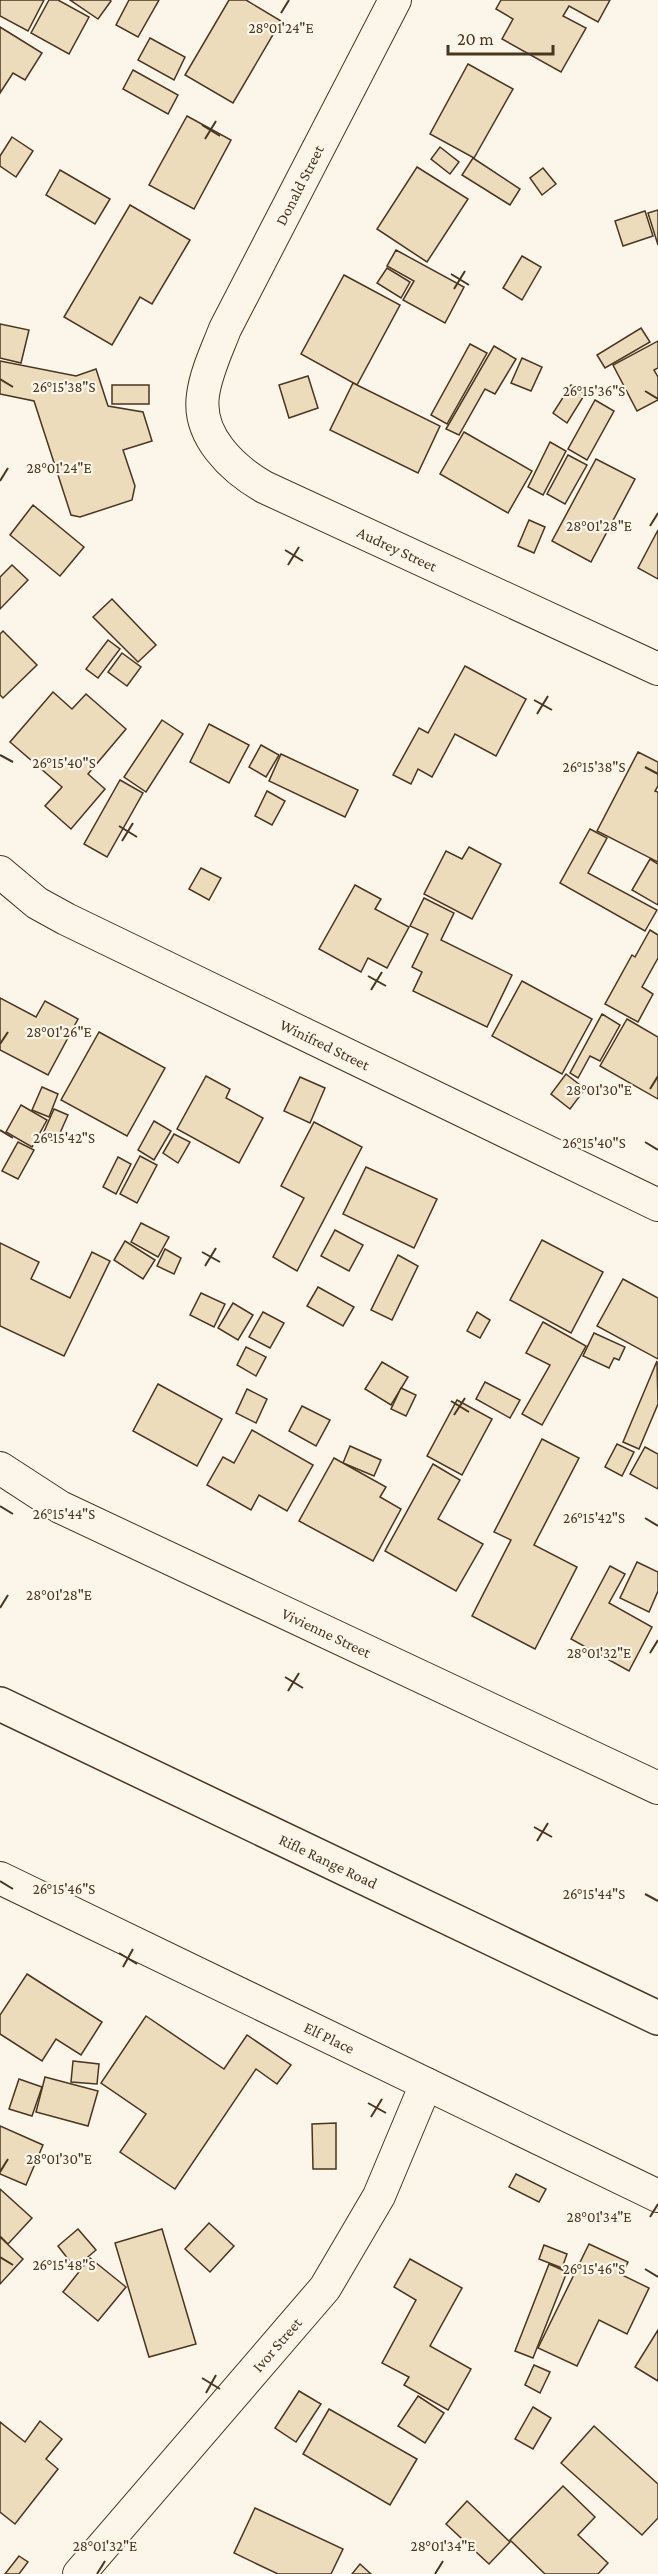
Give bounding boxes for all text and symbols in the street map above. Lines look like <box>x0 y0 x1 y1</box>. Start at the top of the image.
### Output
scale bar <box>448 18 553 56</box>
text: 28°01'24"E <box>248 20 314 36</box>
text: 20 m <box>457 29 494 49</box>
street label: Donald Street <box>272 142 327 228</box>
text: 26°15'38"S <box>33 379 96 395</box>
text: 26°15'36"S <box>563 383 625 399</box>
text: 28°01'24"E <box>26 460 92 476</box>
text: 28°01'28"E <box>566 518 632 534</box>
street label: Audrey Street <box>355 523 440 575</box>
text: 26°15'40"S <box>32 755 96 771</box>
text: 26°15'38"S <box>563 759 626 775</box>
street label: Winifred Street <box>277 1016 373 1074</box>
text: 28°01'26"E <box>26 1024 92 1040</box>
text: 28°01'30"E <box>566 1082 632 1098</box>
text: 26°15'42"S <box>33 1130 95 1146</box>
text: 26°15'40"S <box>562 1135 626 1151</box>
text: 26°15'44"S <box>33 1506 95 1522</box>
text: 26°15'42"S <box>563 1510 625 1526</box>
text: 28°01'28"E <box>26 1587 92 1603</box>
street label: Vivienne Street <box>279 1604 374 1661</box>
text: 28°01'32"E <box>567 1645 631 1661</box>
street label: Rifle Range Road <box>277 1831 381 1892</box>
text: 26°15'46"S <box>33 1881 95 1897</box>
text: 26°15'44"S <box>563 1886 625 1902</box>
street label: Elf Place <box>301 2018 357 2057</box>
text: 28°01'30"E <box>26 2151 92 2167</box>
text: 28°01'34"E <box>567 2209 631 2225</box>
text: 26°15'48"S <box>32 2257 96 2273</box>
text: 26°15'46"S <box>563 2261 625 2277</box>
street label: Ivor Street <box>249 2313 305 2375</box>
text: 28°01'32"E <box>73 2538 137 2554</box>
text: 28°01'34"E <box>411 2538 475 2554</box>

